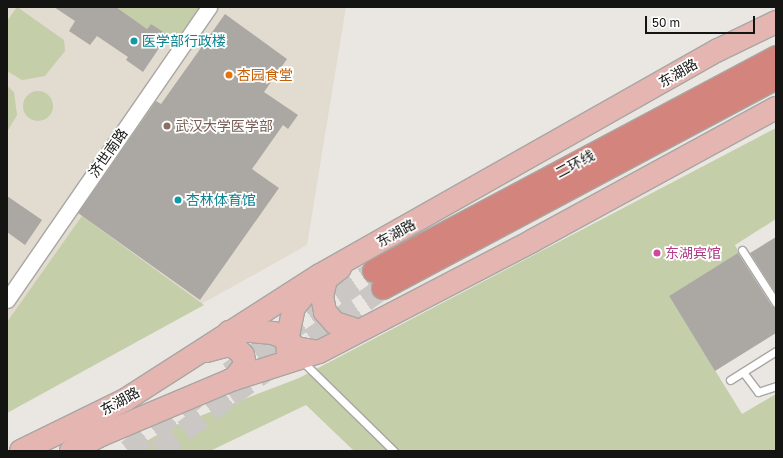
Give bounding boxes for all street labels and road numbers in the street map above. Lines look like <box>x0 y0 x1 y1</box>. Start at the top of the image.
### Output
street label: 东湖路 <box>656 55 700 91</box>
street label: 济世南路 <box>85 125 131 181</box>
street label: 二环线 <box>553 147 597 181</box>
street label: 东湖路 <box>374 215 418 251</box>
street label: 东湖路 <box>98 383 142 419</box>

